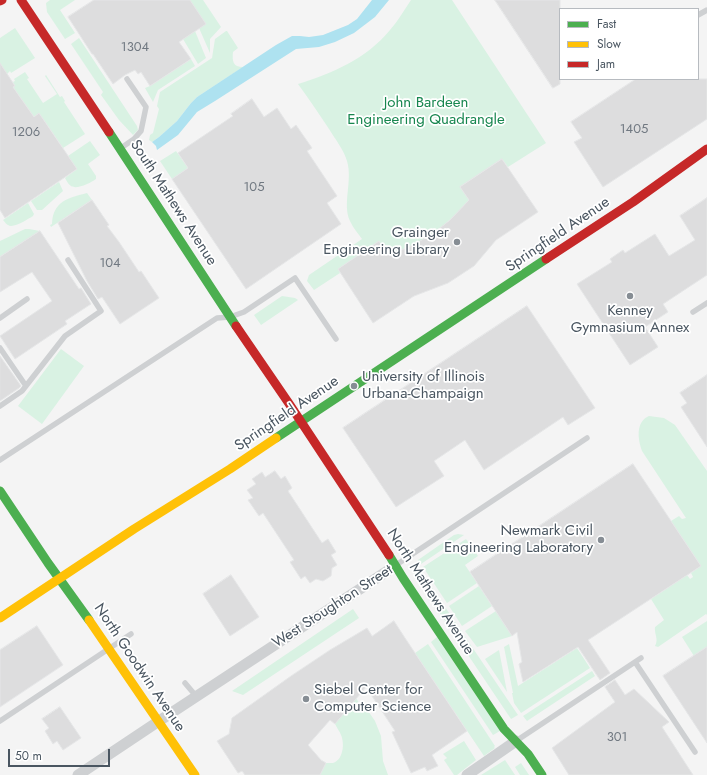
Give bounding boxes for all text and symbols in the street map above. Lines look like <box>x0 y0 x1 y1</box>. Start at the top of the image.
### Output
legend <box>559 8 699 80</box>
text: Fast <box>597 15 616 33</box>
text: Slow <box>597 35 621 53</box>
house number: 1304 <box>121 40 149 56</box>
text: Jam <box>597 55 615 73</box>
park label: John Bardeen Engineering Quadrangle <box>347 94 505 129</box>
house number: 1405 <box>620 122 648 138</box>
house number: 1206 <box>12 125 40 141</box>
street label: South Mathews Avenue <box>126 137 220 269</box>
house number: 105 <box>244 180 264 196</box>
street label: Springfield Avenue <box>503 194 613 276</box>
place label: Grainger Engineering Library <box>323 224 449 259</box>
marker: Grainger Engineering Library <box>452 237 462 247</box>
house number: 104 <box>99 256 121 272</box>
marker: Kenney Gymnasium Annex <box>625 291 635 301</box>
place label: Kenney Gymnasium Annex <box>571 302 689 337</box>
place label: University of Illinois Urbana-Champaign <box>362 368 485 403</box>
street label: Springfield Avenue <box>232 373 342 455</box>
marker: University of Illinois Urbana-Champaign <box>349 381 359 391</box>
place label: Newmark Civil Engineering Laboratory <box>444 522 593 557</box>
street label: North Mathews Avenue <box>382 526 478 658</box>
marker: Newmark Civil Engineering Laboratory <box>596 535 606 545</box>
street label: West Stoughton Street <box>269 561 397 653</box>
street label: North Goodwin Avenue <box>89 601 189 735</box>
place label: Siebel Center for Computer Science <box>314 681 431 716</box>
marker: Siebel Center for Computer Science <box>301 694 311 704</box>
house number: 301 <box>607 730 627 746</box>
scale bar <box>10 741 112 767</box>
text: 50 m <box>15 747 42 765</box>

